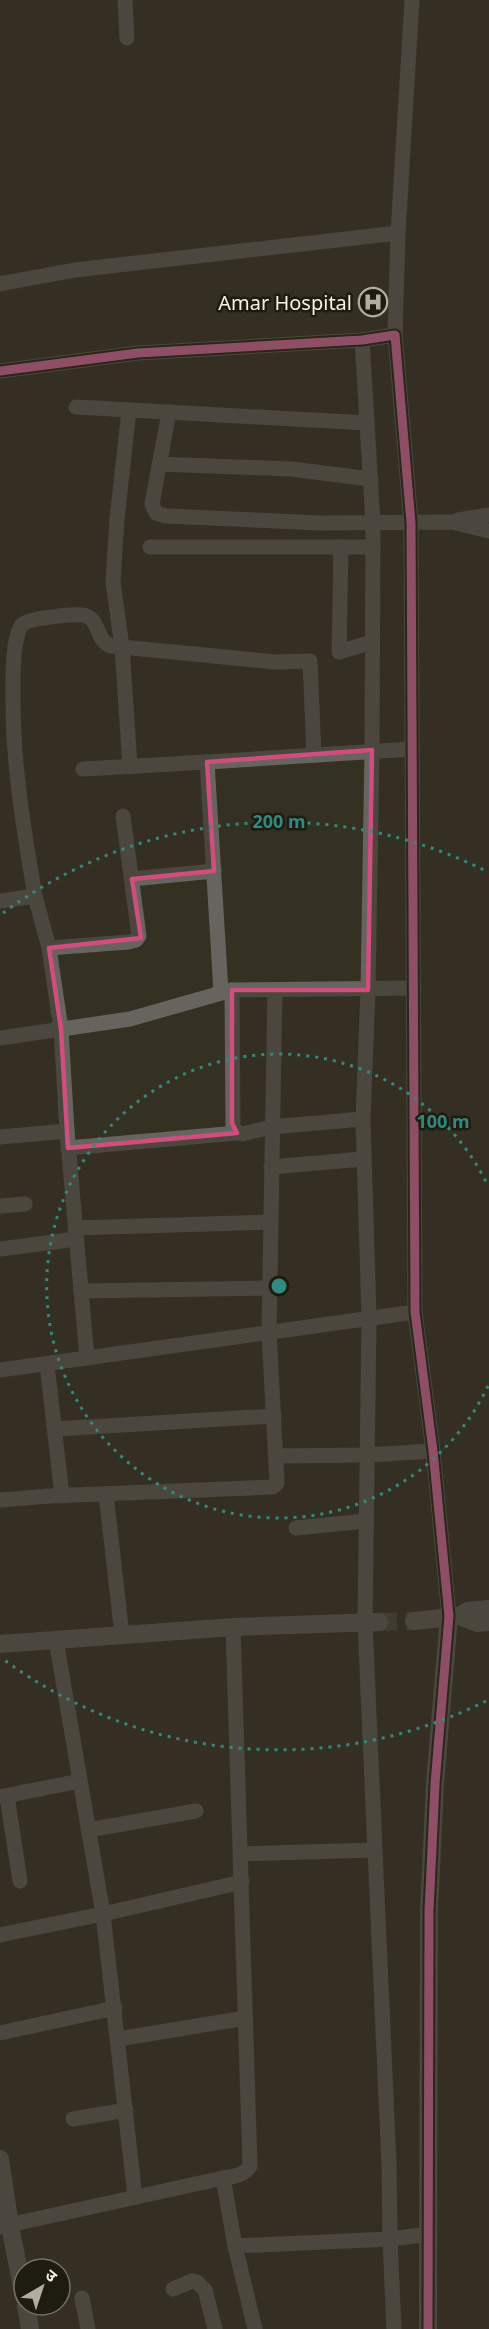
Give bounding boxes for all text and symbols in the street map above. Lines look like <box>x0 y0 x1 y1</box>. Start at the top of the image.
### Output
hospital icon: Amar Hospital <box>357 286 389 318</box>
place label: Amar Hospital <box>218 289 352 316</box>
text: 200 m <box>252 809 306 833</box>
text: 100 m <box>416 1109 470 1133</box>
centre of rings <box>269 1276 289 1296</box>
north arrow <box>12 2257 72 2317</box>
text: उ <box>41 2264 62 2287</box>

